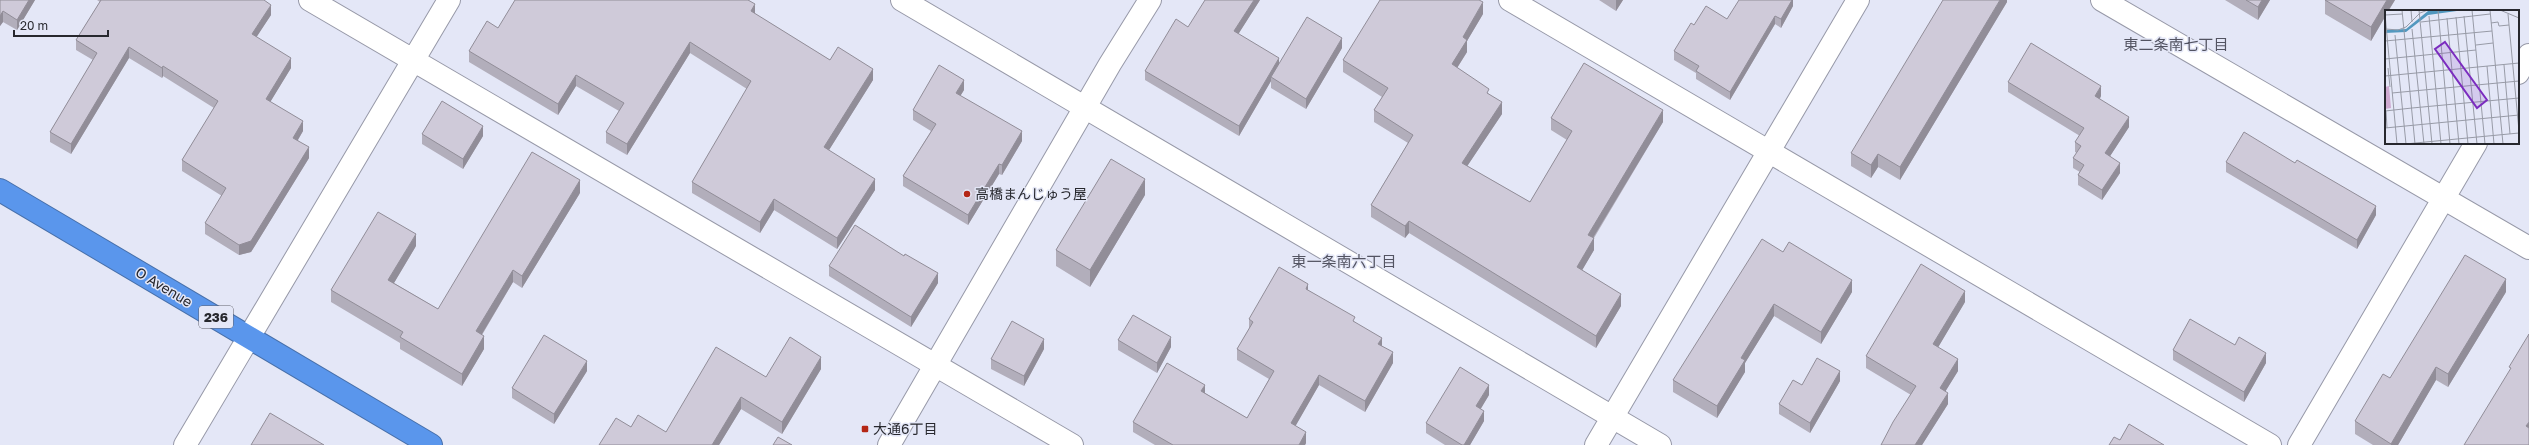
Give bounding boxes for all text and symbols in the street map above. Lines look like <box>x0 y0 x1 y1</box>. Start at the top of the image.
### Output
inset map <box>2385 10 2519 144</box>
scale bar <box>14 12 108 38</box>
text: 20 m <box>20 18 48 33</box>
district label: 東二条南七丁目 <box>2123 35 2229 53</box>
place label: 高橋まんじゅう屋 <box>975 185 1087 202</box>
marker: 高橋まんじゅう屋 <box>962 189 972 199</box>
district label: 東一条南六丁目 <box>1291 252 1397 270</box>
street label: O Avenue <box>133 263 196 310</box>
road number: 236 <box>199 306 233 328</box>
place label: 大通6丁目 <box>873 420 937 437</box>
marker: 大通6丁目 <box>860 424 870 434</box>

